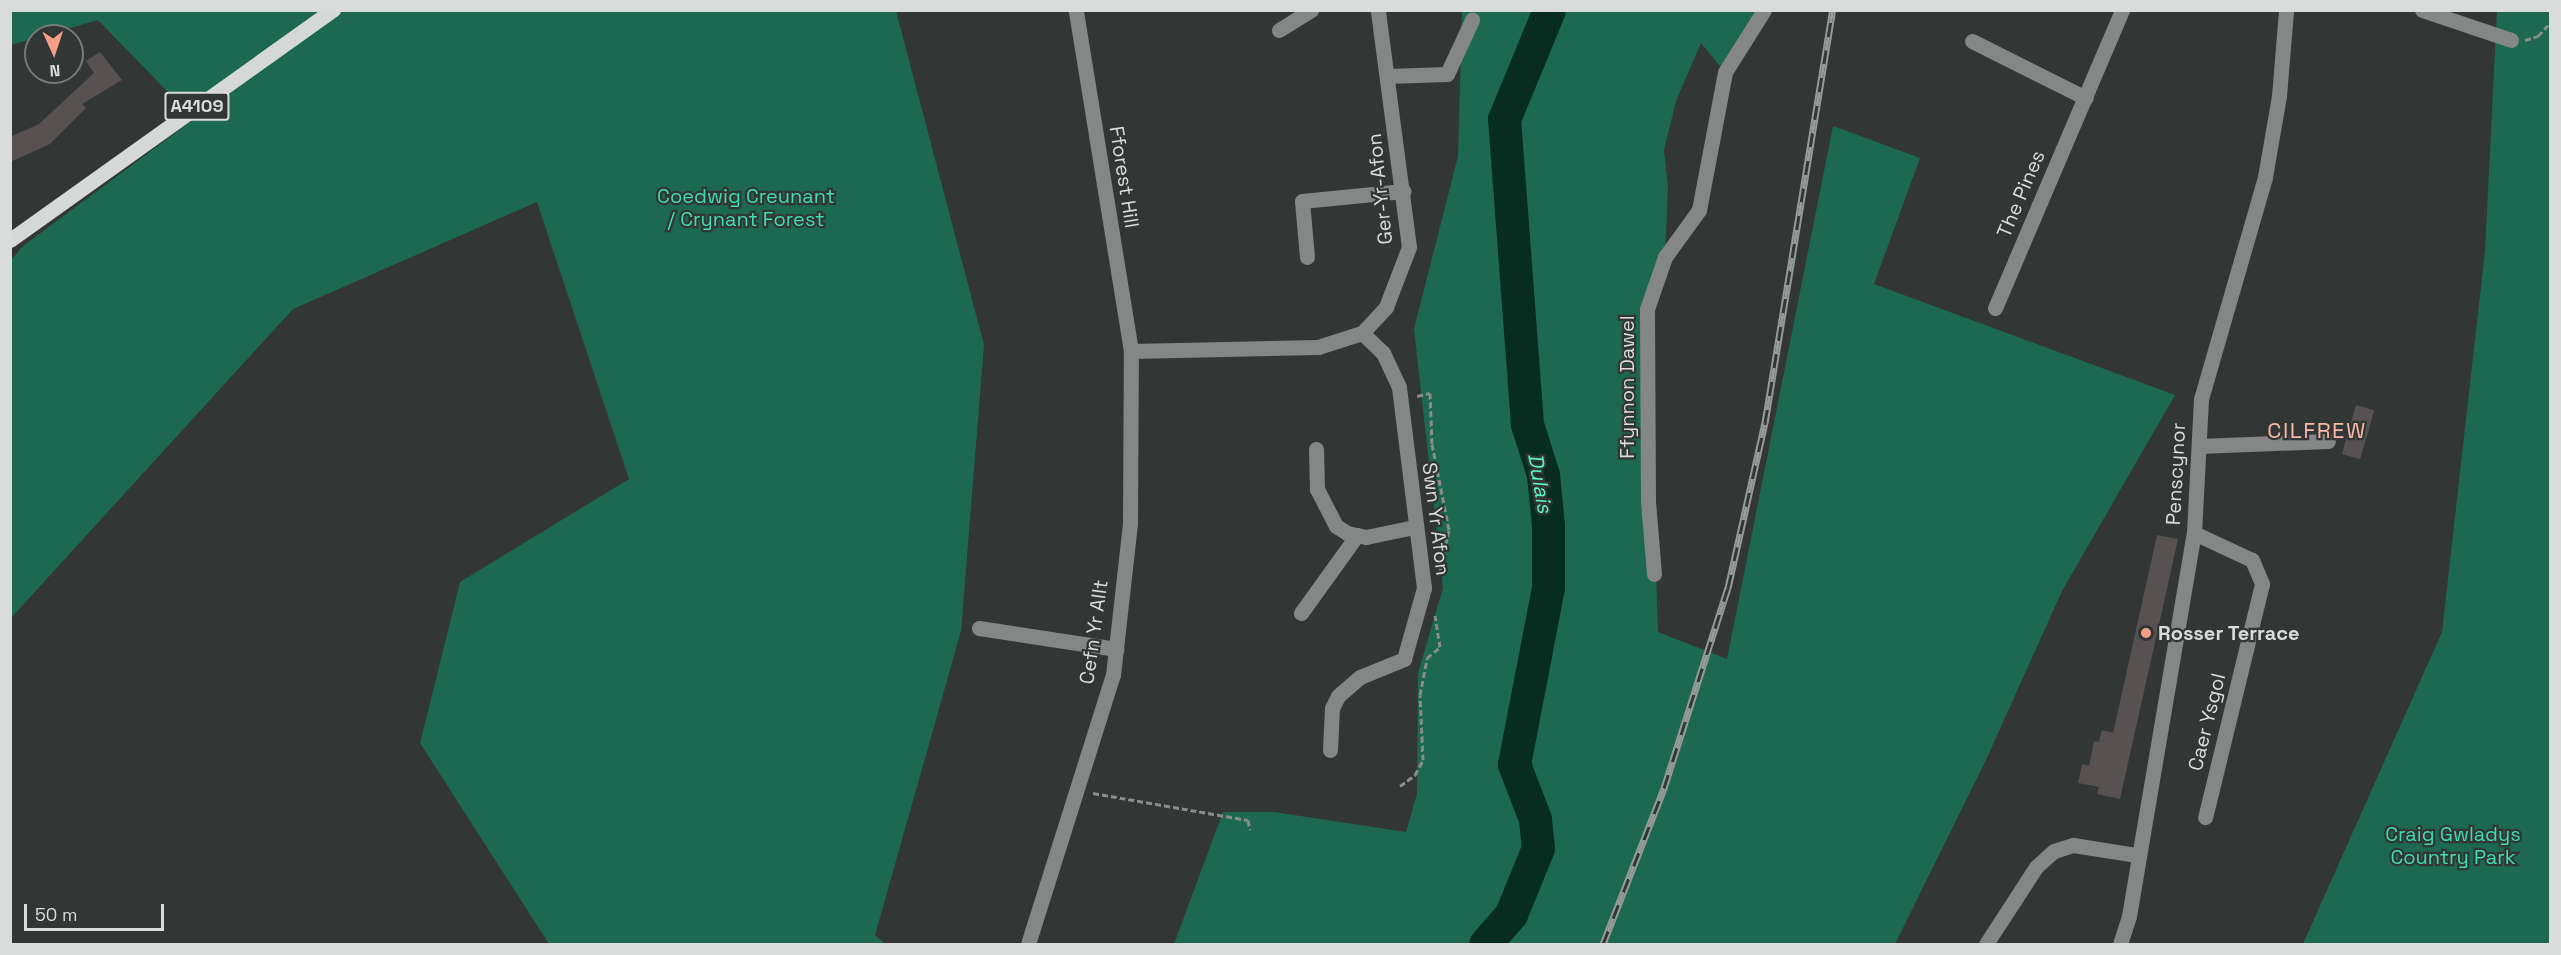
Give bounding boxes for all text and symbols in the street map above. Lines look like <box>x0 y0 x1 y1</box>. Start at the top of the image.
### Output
north arrow <box>24 24 84 84</box>
text: N <box>49 60 61 81</box>
road number: A4109 <box>164 91 230 121</box>
street label: Fforest Hill <box>1104 124 1144 230</box>
street label: Ger-Yr-Afon <box>1362 132 1398 246</box>
street label: The Pines <box>1992 147 2050 241</box>
park label: Coedwig Creunant / Crynant Forest <box>657 185 835 232</box>
street label: Ffynnon Dawel <box>1615 315 1639 459</box>
district label: CILFREW <box>2267 418 2367 444</box>
street label: Penscynor <box>2161 422 2191 526</box>
water label: Dulais <box>1522 451 1558 515</box>
street label: Swn Yr Afon <box>1417 461 1455 577</box>
street label: Cefn Yr Allt <box>1075 578 1113 686</box>
place label: Rosser Terrace <box>2158 621 2300 645</box>
marker: Rosser Terrace <box>2139 626 2153 640</box>
street label: Caer Ysgol <box>2183 671 2231 773</box>
park label: Craig Gwladys Country Park <box>2385 823 2521 870</box>
scale bar <box>27 892 166 930</box>
text: 50 m <box>35 903 77 926</box>

